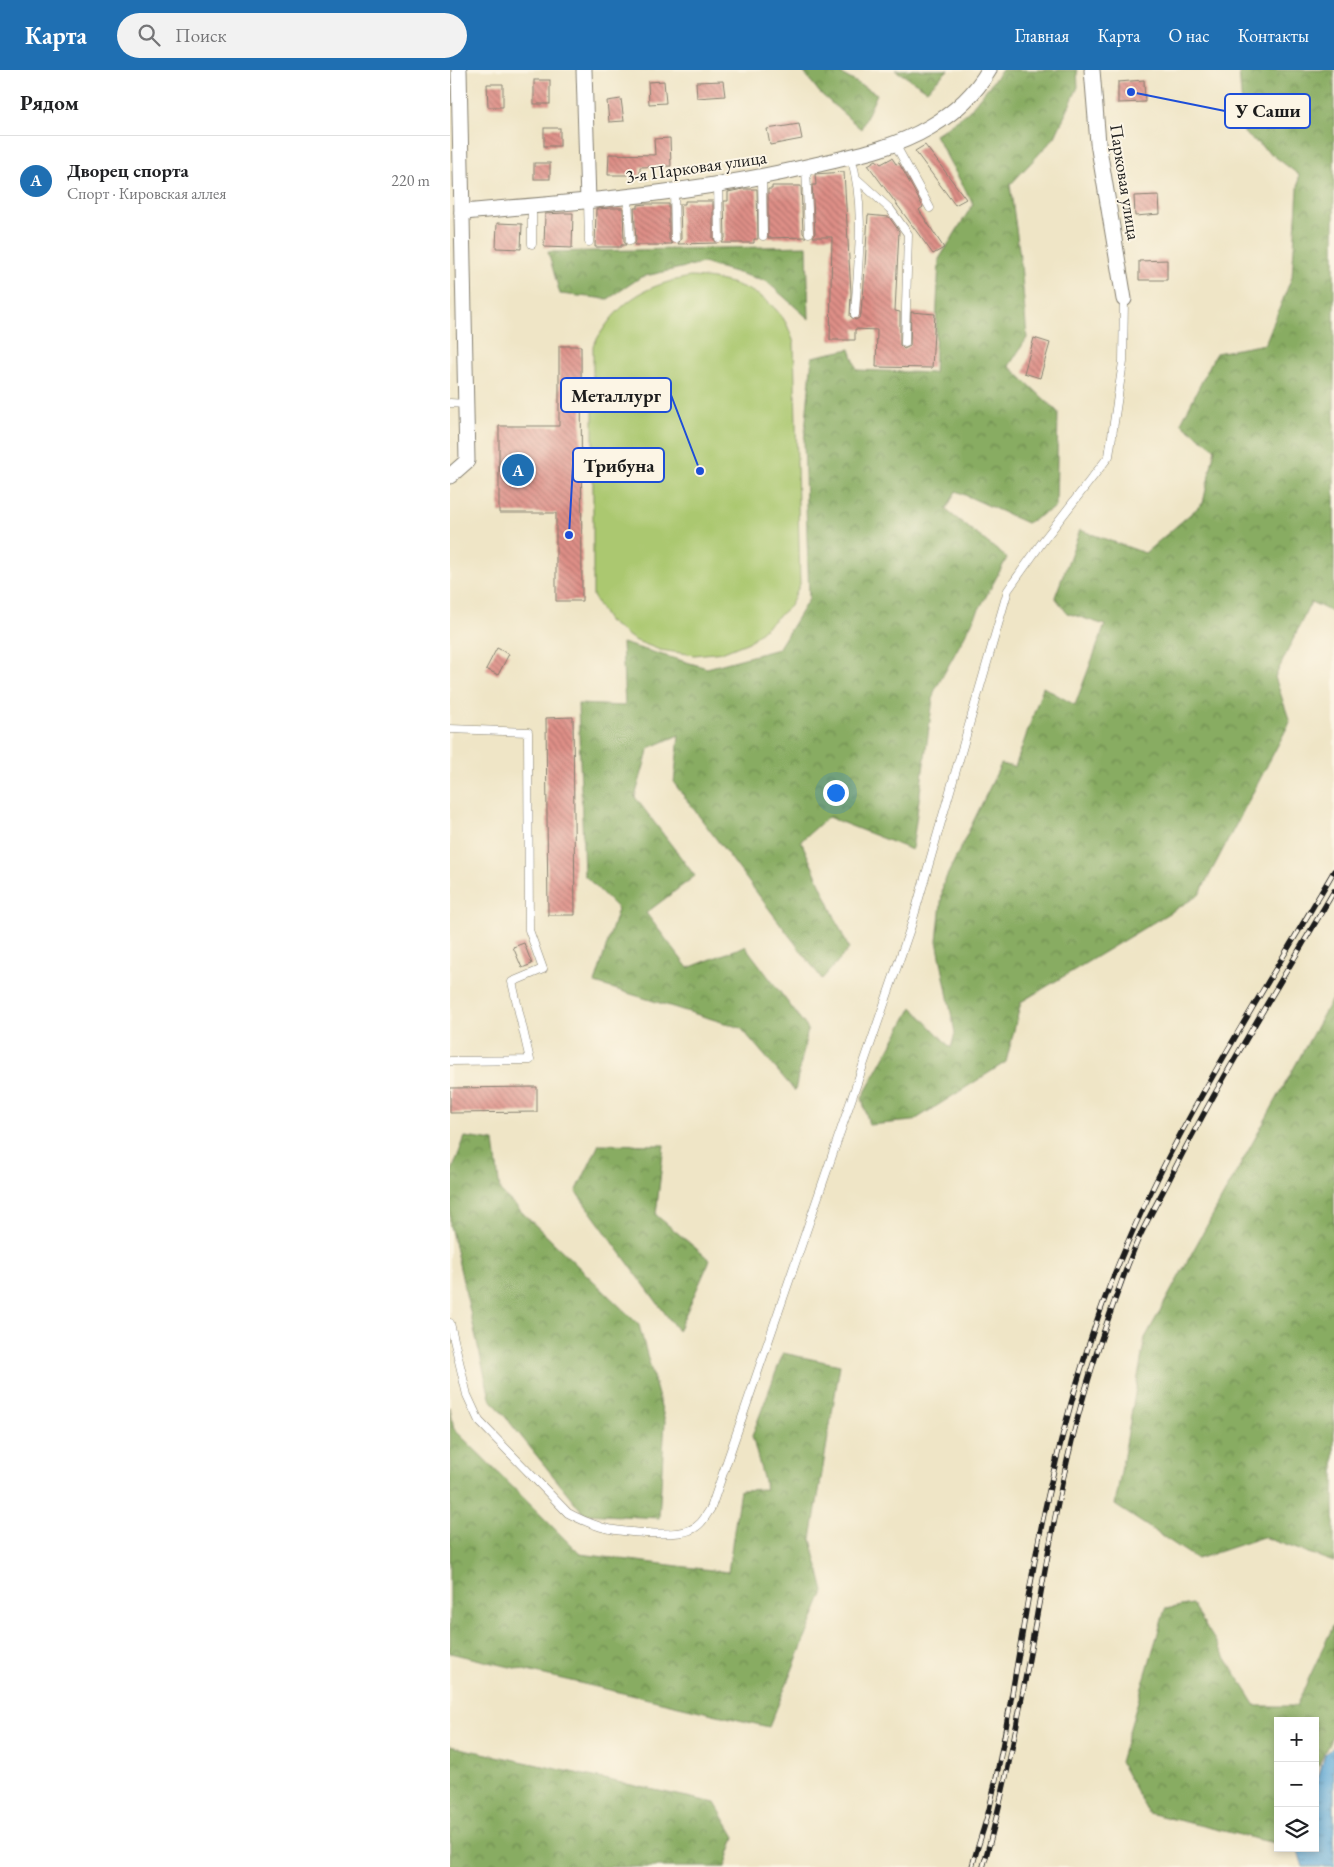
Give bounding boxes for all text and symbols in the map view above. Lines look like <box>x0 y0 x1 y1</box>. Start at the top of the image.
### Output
search box <box>117 13 467 58</box>
text: Карта <box>25 20 87 51</box>
icon: search <box>135 21 163 49</box>
text: Поиск <box>175 23 227 48</box>
text: Главная <box>1015 24 1069 47</box>
text: Карта <box>1097 24 1140 47</box>
text: О нас <box>1168 24 1210 47</box>
text: Контакты <box>1238 24 1309 47</box>
text: Рядом <box>20 89 79 116</box>
callout: У Саши <box>1225 94 1310 128</box>
text: У Саши <box>1234 98 1301 123</box>
street label: Парковая улица <box>1105 122 1146 242</box>
street label: 3-я Парковая улица <box>624 145 769 188</box>
text: Дворец спорта <box>67 158 189 183</box>
text: A <box>30 170 42 191</box>
text: 220 m <box>391 170 430 191</box>
text: Спорт · Кировская аллея <box>67 183 226 204</box>
callout: Металлург <box>561 378 671 412</box>
text: Металлург <box>571 383 661 408</box>
callout: Трибуна <box>573 448 664 482</box>
pin: A <box>502 451 534 489</box>
text: Трибуна <box>583 453 655 478</box>
your location <box>823 780 849 806</box>
map controls <box>1274 1717 1319 1852</box>
button: + <box>1274 1717 1319 1762</box>
button: − <box>1274 1762 1319 1807</box>
button: layers <box>1274 1807 1319 1852</box>

